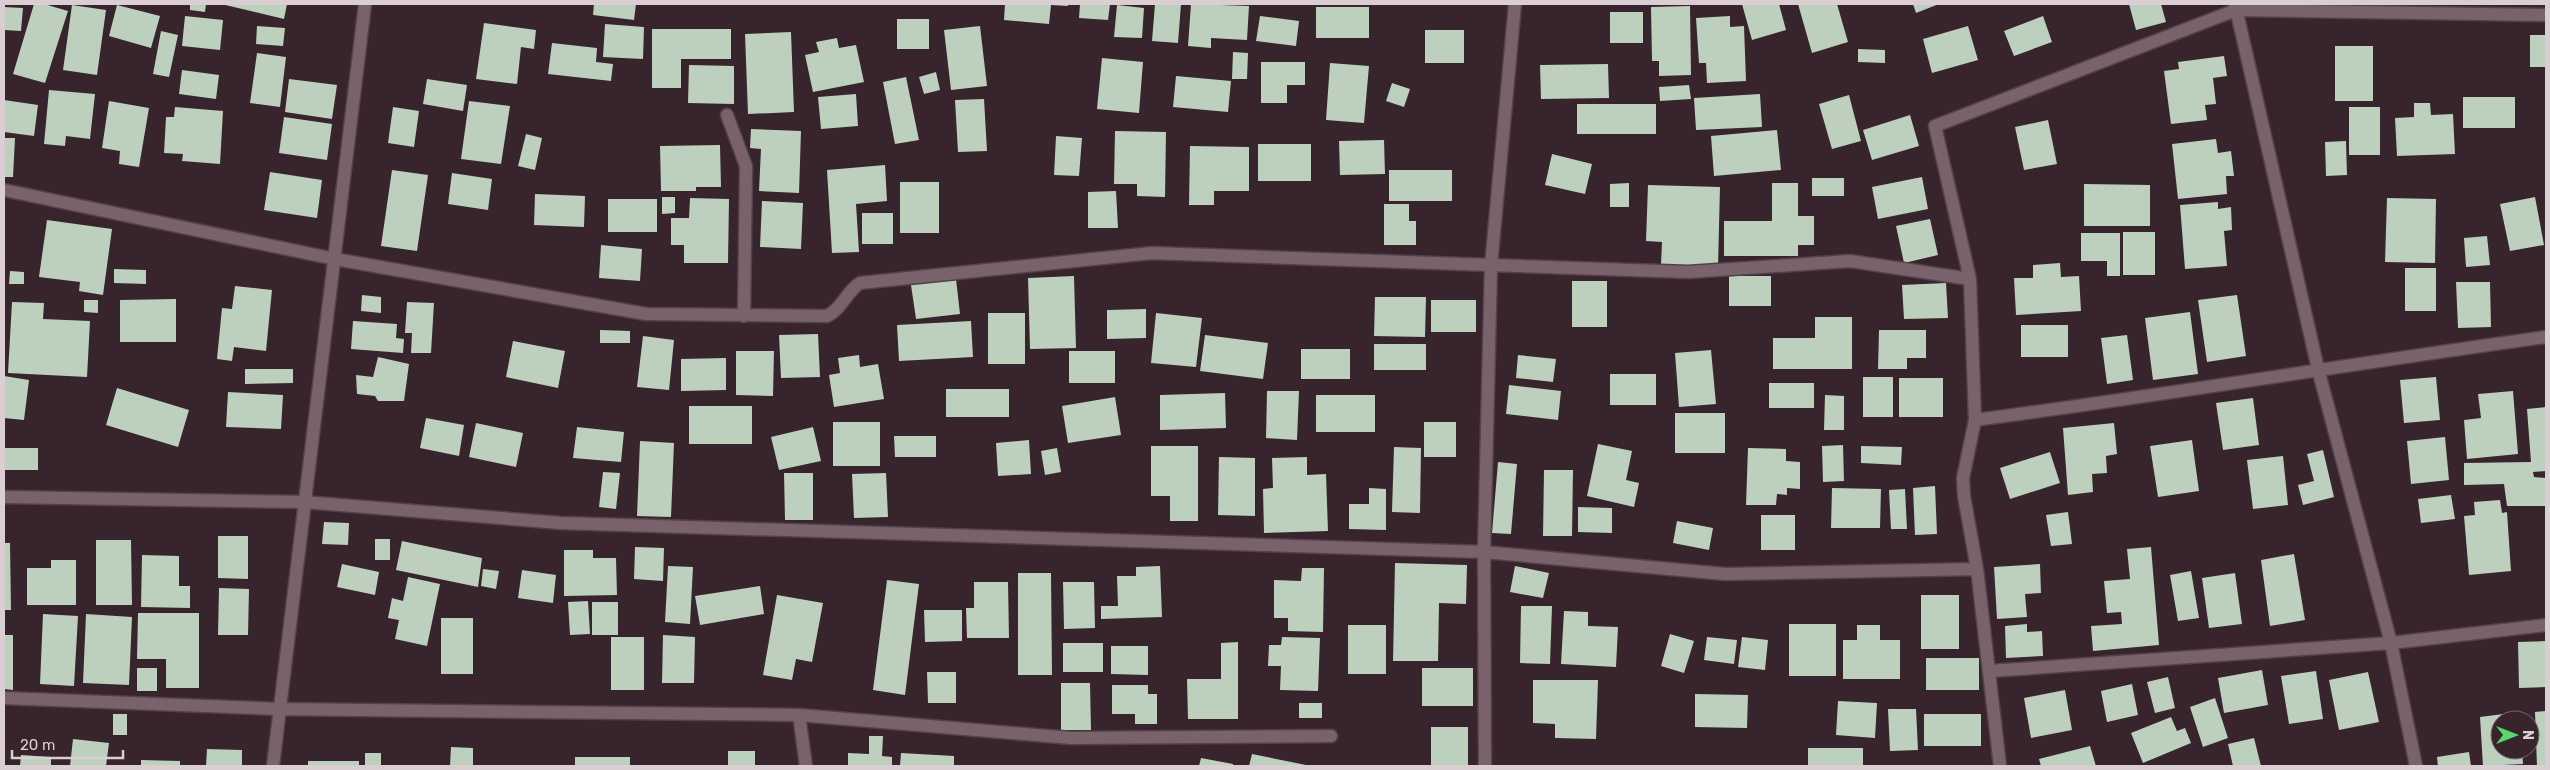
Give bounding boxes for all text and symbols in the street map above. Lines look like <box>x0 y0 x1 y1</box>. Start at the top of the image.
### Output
north arrow <box>2490 710 2540 760</box>
scale bar <box>12 728 124 760</box>
text: N <box>2519 730 2536 740</box>
text: 20 m <box>20 736 55 754</box>

